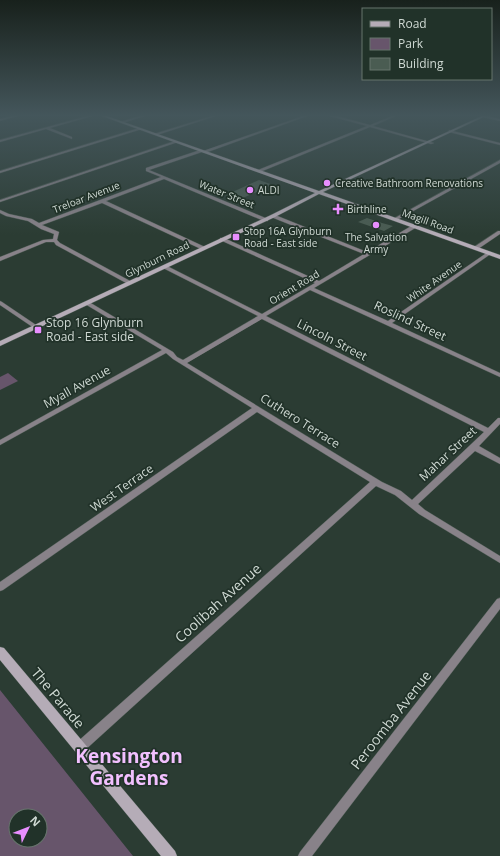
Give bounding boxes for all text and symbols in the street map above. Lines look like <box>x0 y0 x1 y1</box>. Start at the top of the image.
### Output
legend <box>362 8 492 80</box>
text: Road <box>398 15 427 32</box>
text: Park <box>398 35 424 52</box>
text: Building <box>398 55 444 72</box>
place label: Creative Bathroom Renovations <box>335 176 483 190</box>
street label: Water Street <box>197 177 257 212</box>
street label: Treloar Avenue <box>50 178 122 216</box>
marker: Creative Bathroom Renovations <box>322 178 332 188</box>
place label: ALDI <box>258 183 280 197</box>
marker: ALDI <box>245 185 255 195</box>
place label: Birthline <box>347 202 387 216</box>
marker: Birthline <box>332 203 344 215</box>
street label: Magill Road <box>400 205 456 237</box>
marker: The Salvation Army <box>371 220 381 230</box>
place label: Stop 16A Glynburn Road - East side <box>244 224 332 250</box>
place label: The Salvation Army <box>345 230 407 256</box>
marker: Stop 16A Glynburn Road - East side <box>231 232 241 242</box>
street label: Glynburn Road <box>123 237 191 281</box>
street label: White Avenue <box>404 257 465 305</box>
street label: Orient Road <box>266 267 322 307</box>
street label: Roslind Street <box>371 296 449 345</box>
place label: Stop 16 Glynburn Road - East side <box>46 314 143 345</box>
street label: Lincoln Street <box>294 315 370 365</box>
marker: Stop 16 Glynburn Road - East side <box>33 325 43 335</box>
street label: Myall Avenue <box>40 361 114 412</box>
street label: Cuthero Terrace <box>257 389 344 452</box>
street label: Mahar Street <box>415 423 480 485</box>
street label: West Terrace <box>87 459 157 516</box>
street label: Coolibah Avenue <box>170 559 265 647</box>
street label: The Parade <box>27 663 90 732</box>
street label: Peroomba Avenue <box>346 666 435 773</box>
district label: Kensington Gardens <box>75 743 183 791</box>
north arrow <box>8 808 48 848</box>
text: N <box>27 812 44 829</box>

